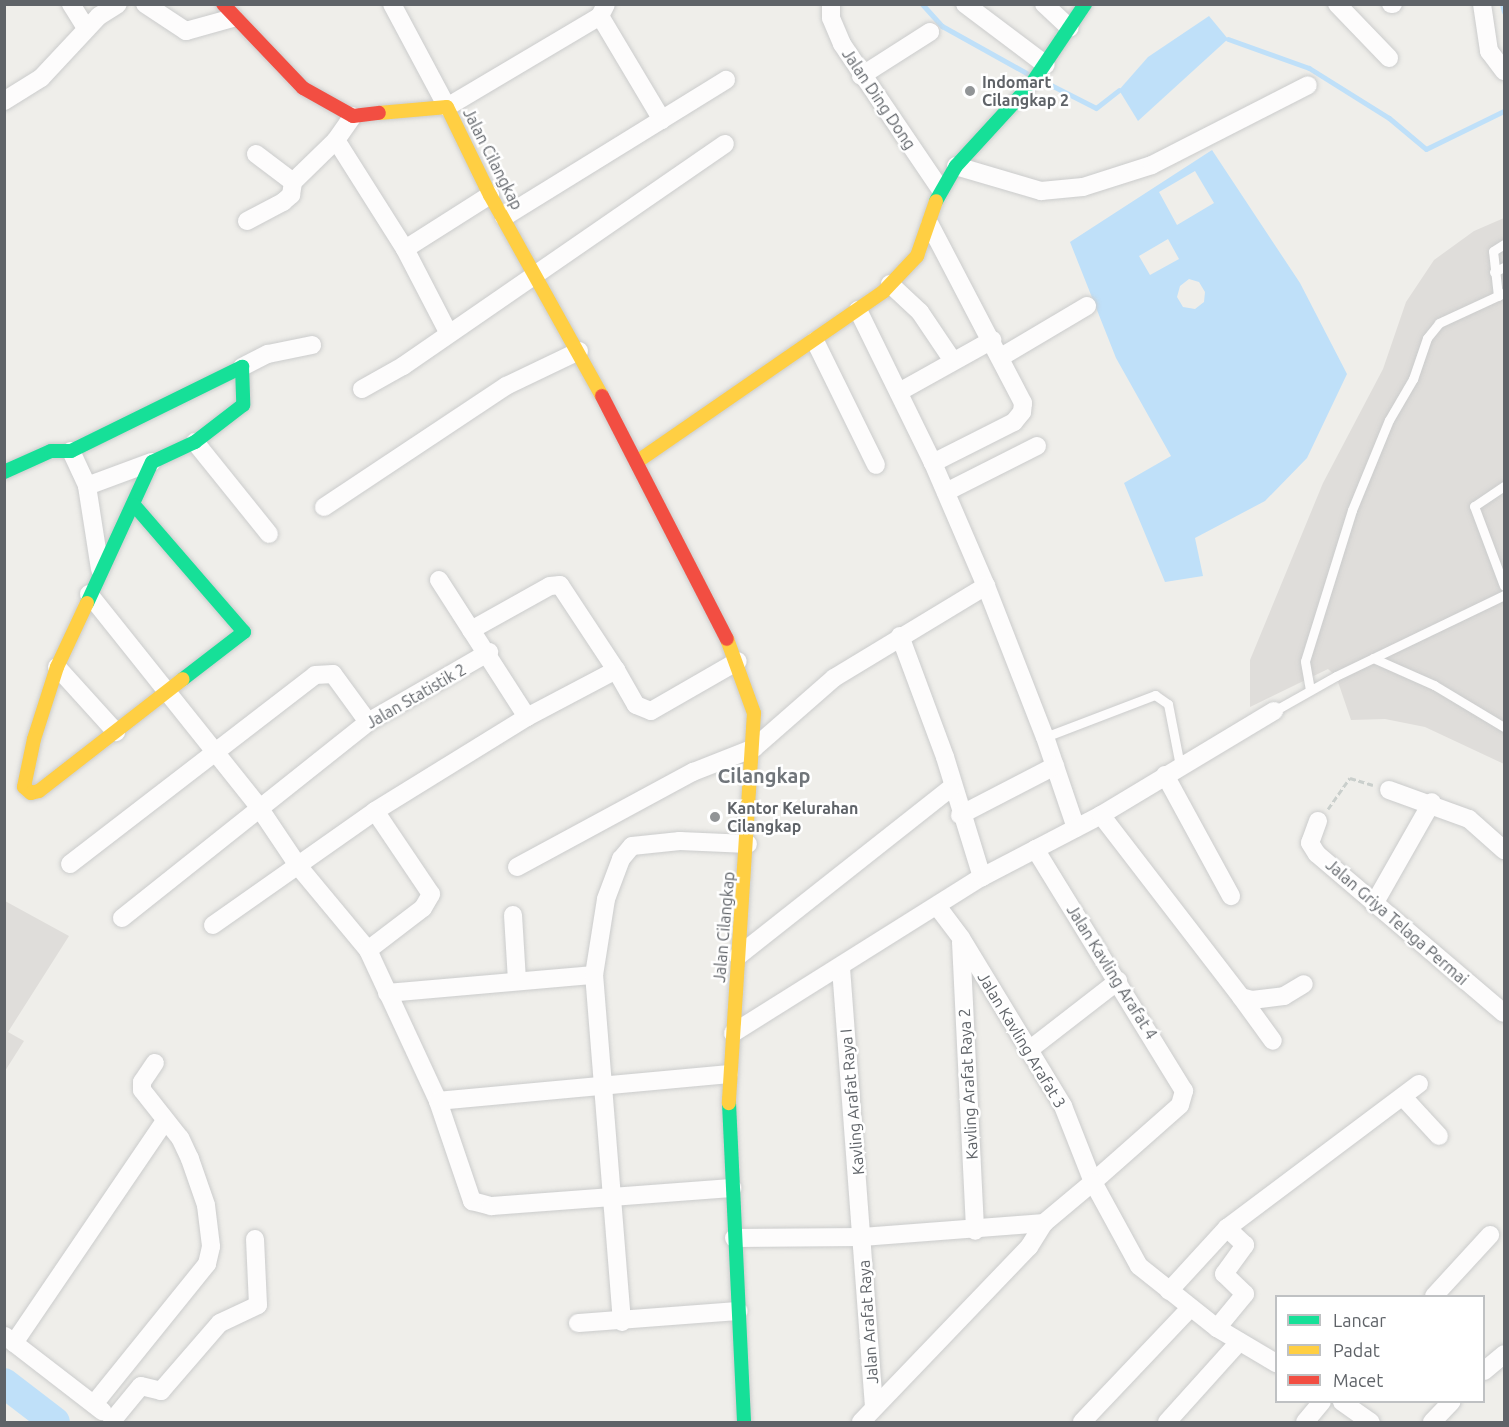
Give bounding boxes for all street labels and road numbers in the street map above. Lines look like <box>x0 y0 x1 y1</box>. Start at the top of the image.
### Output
street label: Jalan Ding Dong <box>838 45 920 153</box>
street label: Jalan Cilangkap <box>459 105 527 213</box>
street label: Jalan Statistik 2 <box>363 660 469 732</box>
street label: Jalan Griya Telaga Permai <box>1322 855 1472 989</box>
street label: Jalan Cilangkap <box>710 871 738 983</box>
street label: Jalan Kavling Arafat 4 <box>1063 901 1161 1043</box>
street label: Jalan Kavling Arafat 3 <box>974 969 1070 1111</box>
street label: Kavling Arafat Raya 2 <box>954 1008 982 1160</box>
street label: Kavling Arafat Raya I <box>836 1028 868 1176</box>
street label: Jalan Arafat Raya <box>854 1259 882 1385</box>

